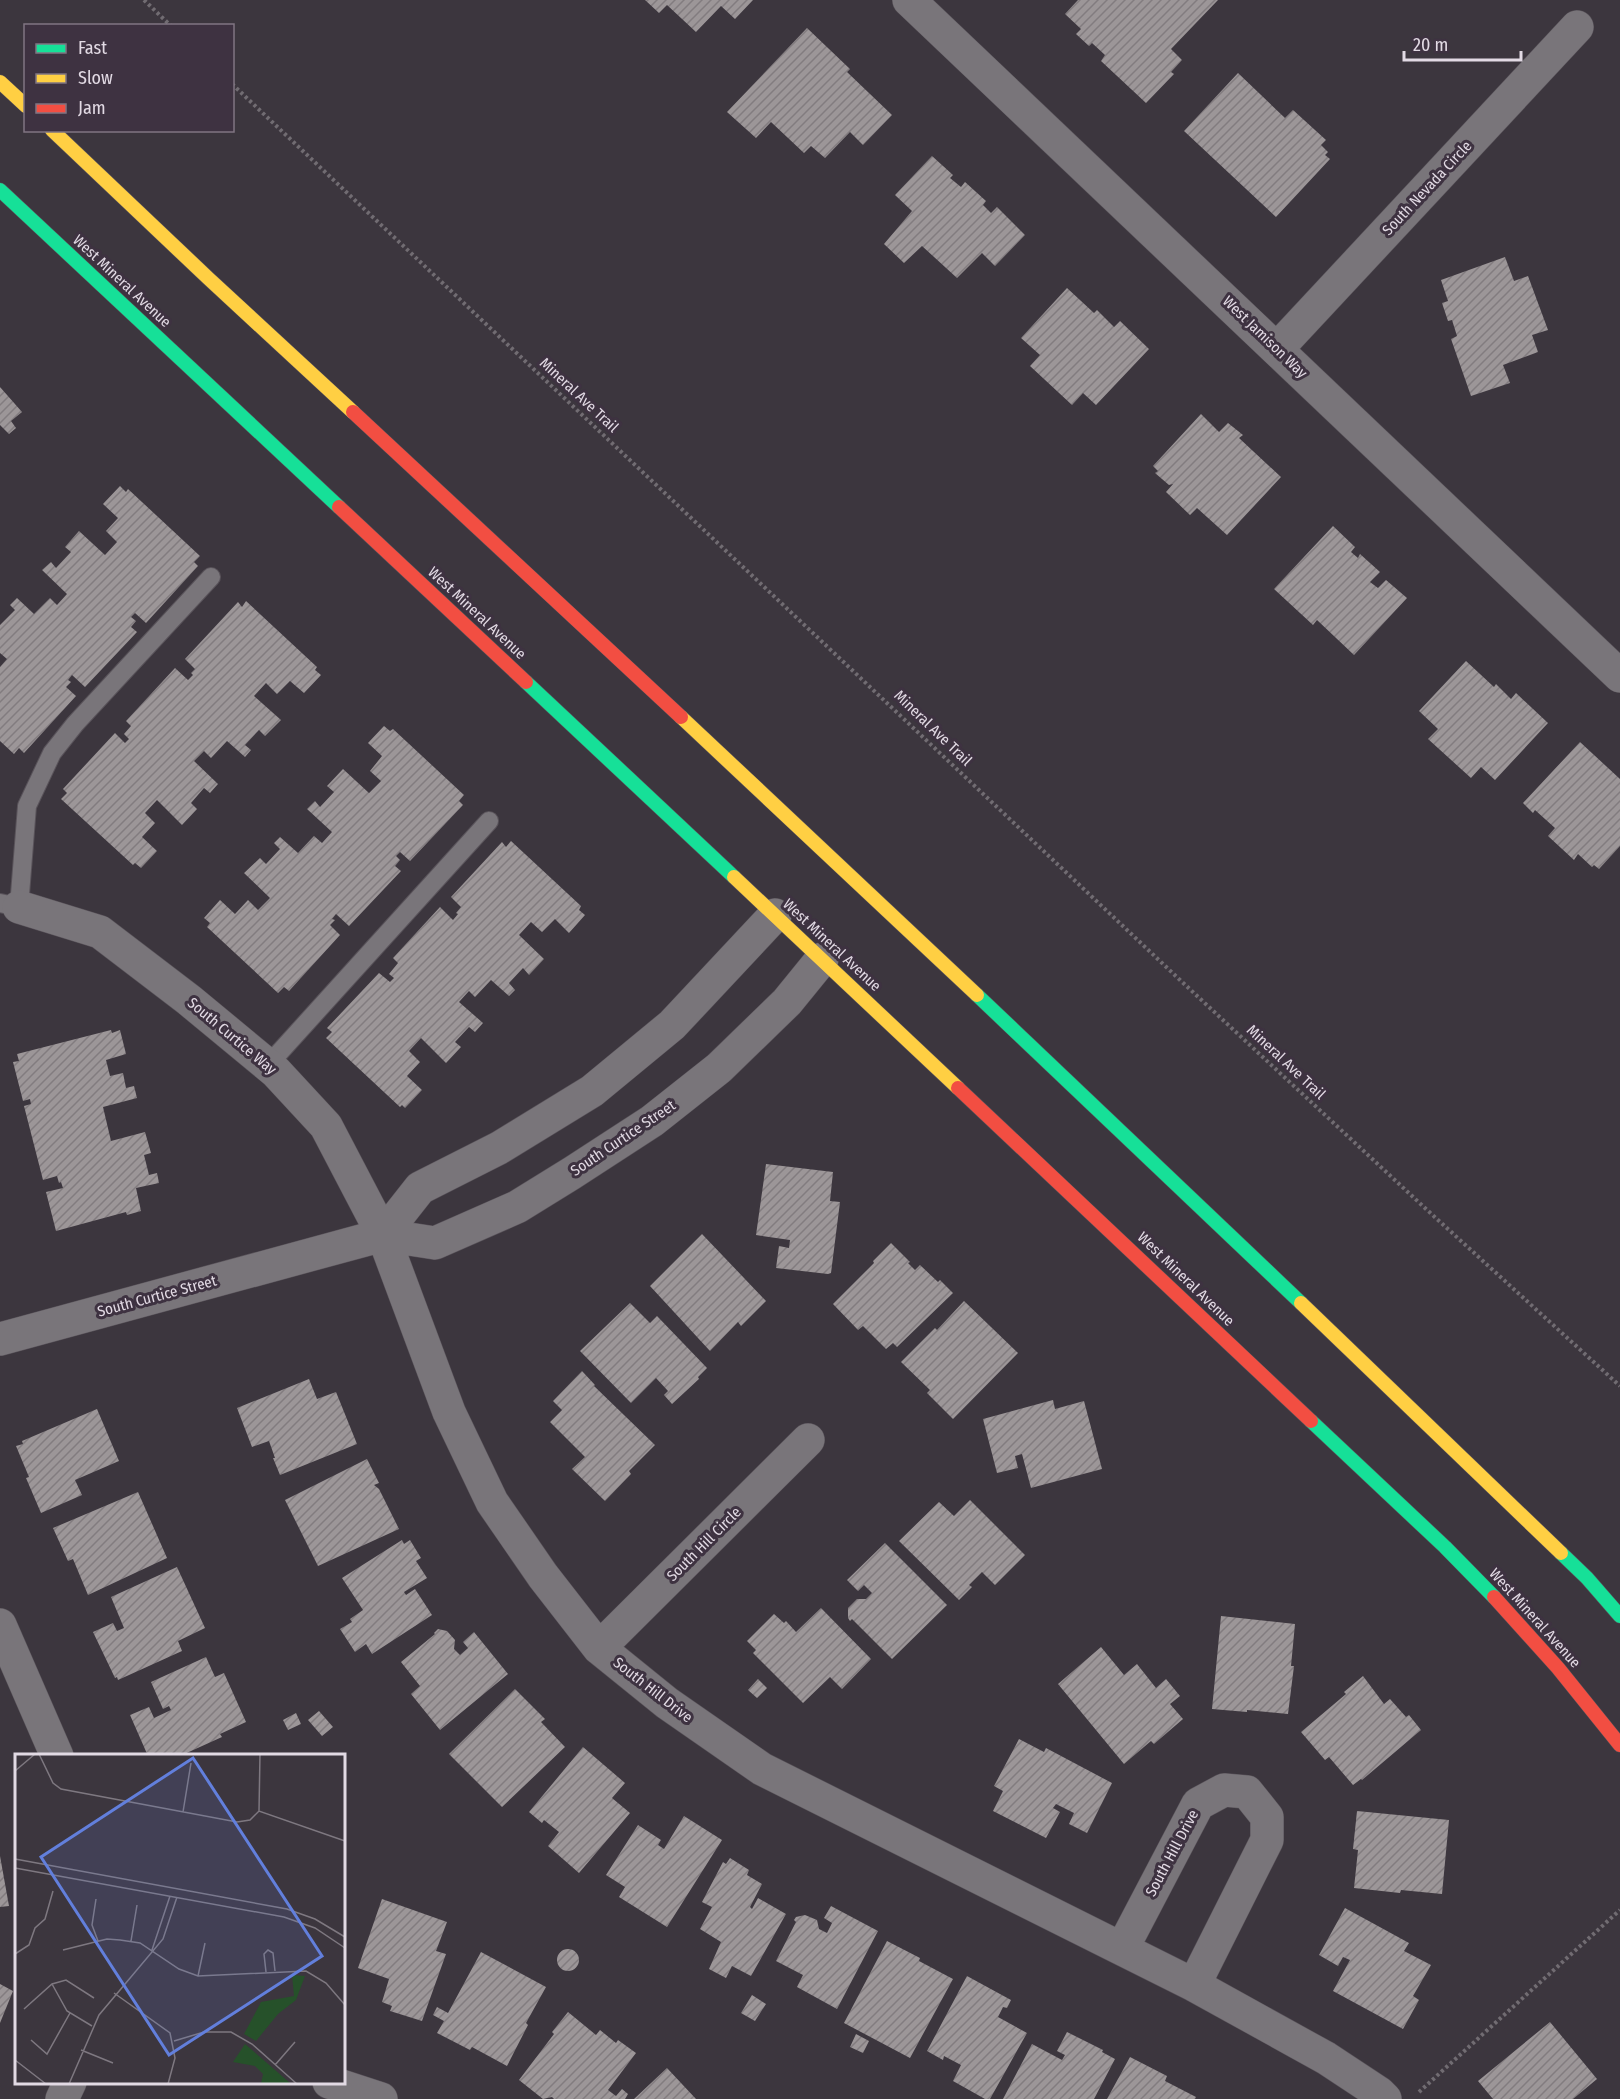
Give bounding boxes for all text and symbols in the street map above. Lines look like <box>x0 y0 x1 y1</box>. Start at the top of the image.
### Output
legend <box>24 24 234 132</box>
scale bar <box>1404 24 1521 62</box>
text: 20 m <box>1413 34 1448 56</box>
text: Fast <box>78 37 107 59</box>
text: Slow <box>78 67 113 89</box>
text: Jam <box>78 97 106 119</box>
street label: South Nevada Circle <box>1379 137 1475 239</box>
street label: West Mineral Avenue <box>69 231 175 331</box>
street label: West Jamison Way <box>1219 292 1311 382</box>
street label: Mineral Ave Trail <box>536 354 622 436</box>
street label: West Mineral Avenue <box>424 563 530 663</box>
street label: Mineral Ave Trail <box>890 686 976 770</box>
street label: West Mineral Avenue <box>779 895 885 995</box>
street label: South Curtice Way <box>184 994 280 1079</box>
street label: Mineral Ave Trail <box>1243 1021 1329 1103</box>
street label: South Curtice Street <box>567 1096 679 1180</box>
street label: West Mineral Avenue <box>1134 1228 1238 1330</box>
street label: South Curtice Street <box>95 1271 219 1321</box>
street label: South Hill Circle <box>663 1503 745 1585</box>
street label: West Mineral Avenue <box>1486 1565 1584 1671</box>
street label: South Hill Drive <box>610 1653 696 1727</box>
inset map <box>15 1754 345 2084</box>
street label: South Hill Drive <box>1142 1807 1202 1899</box>

